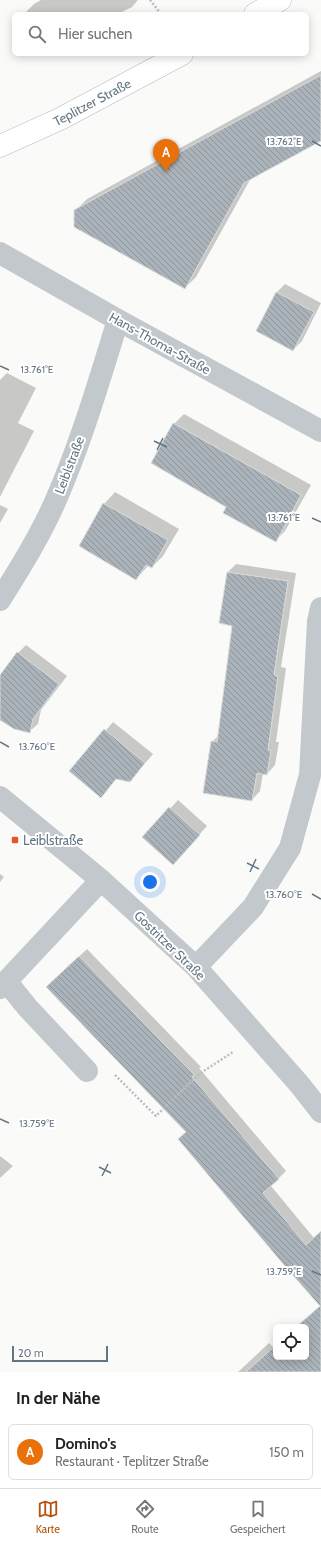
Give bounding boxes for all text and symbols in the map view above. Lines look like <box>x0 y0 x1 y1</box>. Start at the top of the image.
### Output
search box <box>12 12 309 56</box>
icon: search <box>26 23 48 45</box>
text: Hier suchen <box>58 25 133 43</box>
street label: Teplitzer Straße <box>50 75 134 129</box>
text: 13.762°E <box>267 135 302 148</box>
pin: A <box>153 139 179 172</box>
street label: Hans-Thoma-Straße <box>107 309 214 378</box>
text: 13.761°E <box>21 363 54 376</box>
street label: Leiblstraße <box>51 434 87 496</box>
text: 13.761°E <box>268 511 301 524</box>
text: 13.760°E <box>19 740 56 753</box>
place label: Leiblstraße <box>23 832 84 848</box>
marker: Leiblstraße <box>10 835 20 845</box>
your location <box>140 872 160 892</box>
text: 13.760°E <box>266 888 303 901</box>
street label: Gostritzer Straße <box>131 907 209 983</box>
text: 13.759°E <box>19 1117 55 1130</box>
text: 13.759°E <box>266 1265 302 1278</box>
map controls <box>273 1324 309 1360</box>
button: locate <box>273 1324 309 1360</box>
scale bar <box>12 1344 108 1363</box>
text: 20 m <box>18 1346 44 1360</box>
text: In der Nähe <box>16 1388 100 1408</box>
text: Domino's <box>55 1435 116 1453</box>
text: A <box>26 1444 34 1460</box>
text: 150 m <box>269 1444 304 1460</box>
text: Restaurant · Teplitzer Straße <box>55 1453 209 1469</box>
tab: Karte <box>36 1498 60 1536</box>
tab: Route <box>131 1498 159 1536</box>
tab: Gespeichert <box>230 1498 285 1536</box>

